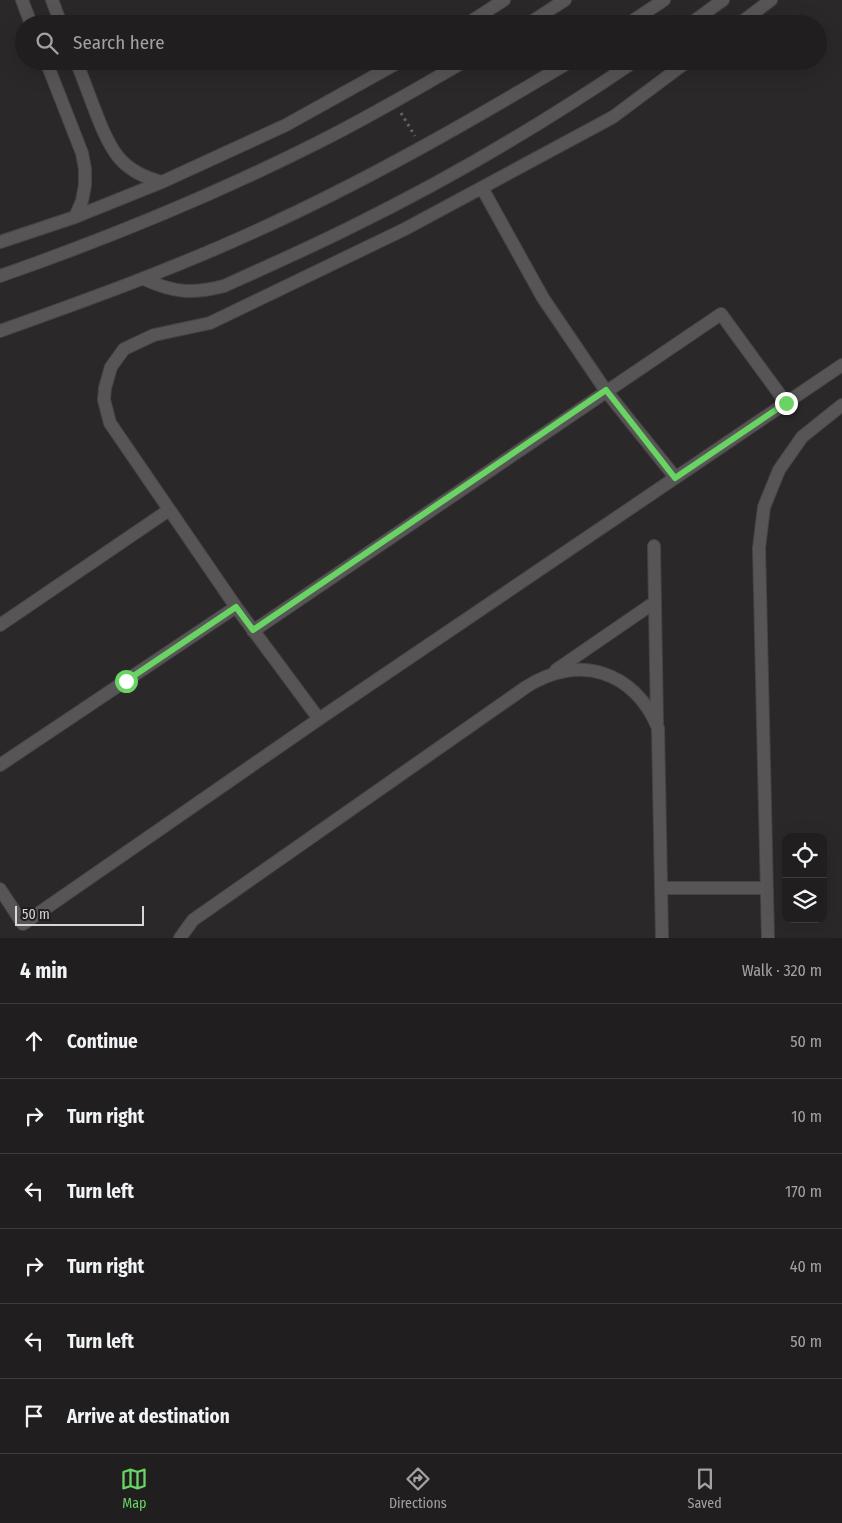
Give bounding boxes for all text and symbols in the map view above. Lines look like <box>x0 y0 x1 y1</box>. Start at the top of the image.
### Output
search box <box>15 15 827 70</box>
icon: search <box>33 29 61 57</box>
text: Search here <box>73 31 165 54</box>
route end <box>775 392 798 415</box>
route start <box>115 670 138 693</box>
map controls <box>782 833 827 923</box>
button: locate <box>782 833 827 878</box>
button: layers <box>782 878 827 923</box>
scale bar <box>15 903 144 926</box>
text: 50 m <box>22 906 50 923</box>
text: 4 min <box>20 958 68 984</box>
text: Walk · 320 m <box>742 961 822 980</box>
icon: ahead <box>20 1027 48 1055</box>
text: Continue <box>67 1030 138 1053</box>
text: 50 m <box>790 1032 822 1051</box>
icon: right <box>20 1102 48 1130</box>
text: Turn right <box>67 1105 144 1128</box>
text: 10 m <box>791 1107 822 1126</box>
icon: left <box>20 1177 48 1205</box>
text: Turn left <box>67 1180 134 1203</box>
text: 170 m <box>785 1182 822 1201</box>
icon: right <box>20 1252 48 1280</box>
text: Turn right <box>67 1255 144 1278</box>
text: 40 m <box>790 1257 822 1276</box>
icon: left <box>20 1327 48 1355</box>
text: Turn left <box>67 1330 134 1353</box>
text: 50 m <box>790 1332 822 1351</box>
icon: arrive <box>20 1402 48 1430</box>
text: Arrive at destination <box>67 1405 230 1428</box>
tab: Map <box>120 1465 148 1512</box>
tab: Directions <box>389 1465 447 1512</box>
tab: Saved <box>687 1465 722 1512</box>

